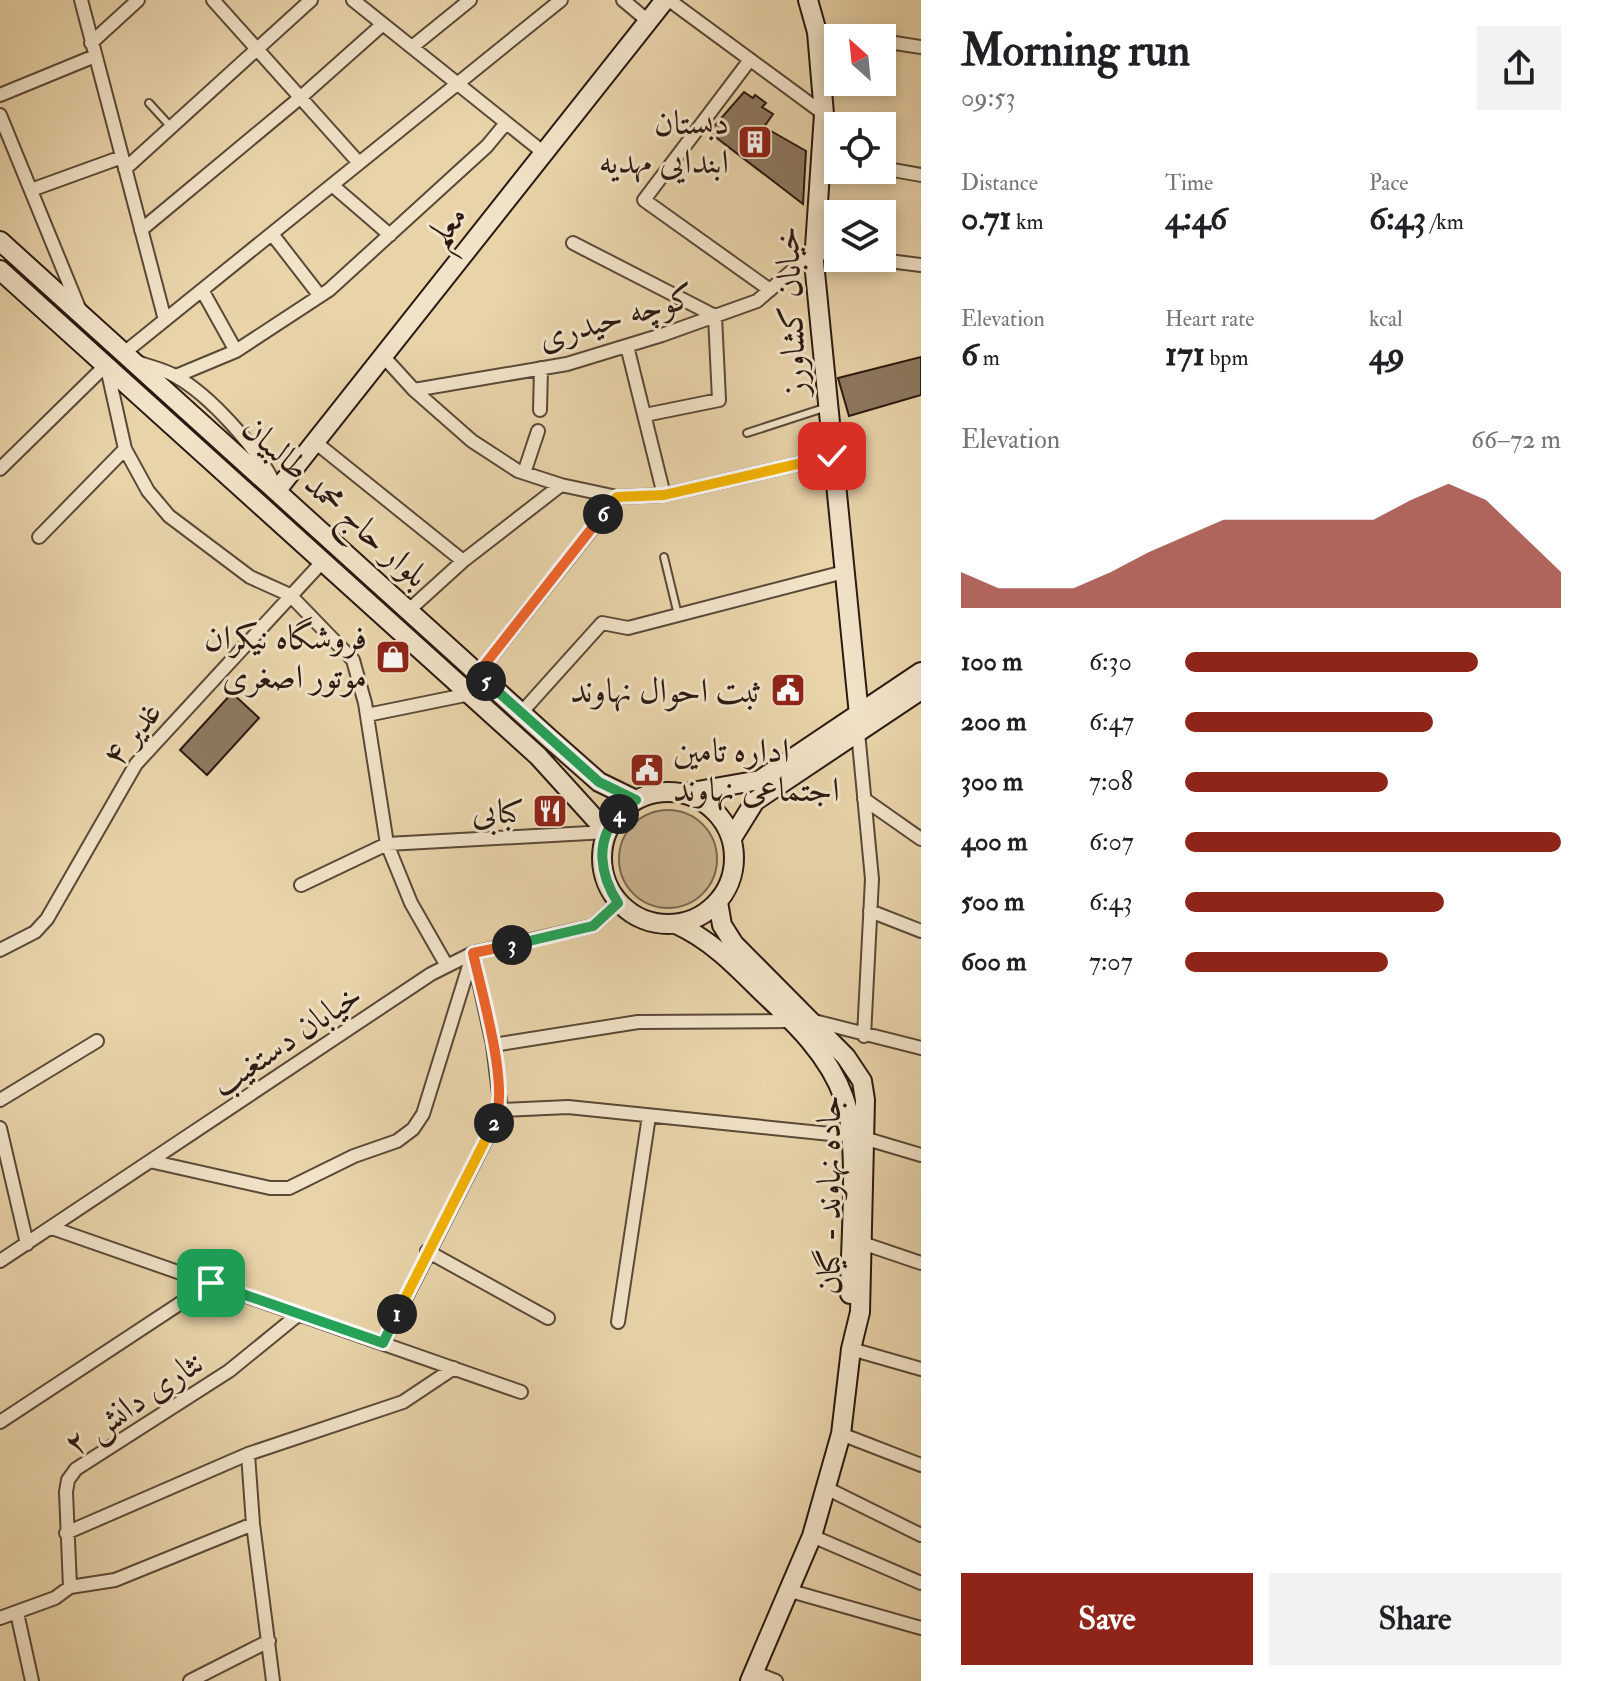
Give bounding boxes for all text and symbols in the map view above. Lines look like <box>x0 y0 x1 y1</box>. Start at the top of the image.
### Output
north arrow <box>824 24 896 96</box>
map controls <box>824 24 896 272</box>
text: Morning run <box>961 24 1190 79</box>
button: share <box>1477 26 1561 110</box>
text: 09:53 <box>961 82 1016 114</box>
place label: دبستان ابندایی مهدیه <box>599 102 729 184</box>
button: locate <box>824 112 896 184</box>
building icon: دبستان ابندایی مهدیه <box>736 123 774 161</box>
text: Distance <box>961 169 1038 197</box>
text: Time <box>1165 169 1213 197</box>
text: Pace <box>1369 169 1408 197</box>
street label: معلم <box>417 196 487 263</box>
text: 0.71 <box>961 197 1011 240</box>
text: 4:46 <box>1165 197 1227 240</box>
text: 6:43 <box>1369 197 1426 240</box>
button: layers <box>824 200 896 272</box>
text: km <box>1011 208 1044 236</box>
text: /km <box>1426 208 1464 236</box>
street label: خیابان کشاورز <box>766 225 818 400</box>
street label: کوچه حیدری <box>533 275 700 361</box>
text: Elevation <box>961 305 1045 333</box>
text: Heart rate <box>1165 305 1255 333</box>
text: kcal <box>1369 305 1403 333</box>
text: 6 <box>961 333 978 376</box>
text: 171 <box>1165 333 1205 376</box>
text: 49 <box>1369 333 1405 376</box>
text: m <box>978 344 1000 372</box>
text: bpm <box>1205 344 1249 372</box>
street label: بلوار حاج محمد طالبیان <box>228 407 437 603</box>
pin <box>798 422 866 490</box>
text: Elevation <box>961 424 1060 456</box>
text: 66–72 m <box>1471 424 1561 456</box>
icon: check <box>810 434 854 478</box>
pin: 6 <box>583 494 623 534</box>
text: 6 <box>597 500 609 528</box>
place label: فروشگاه نیکران موتور اصغری <box>204 616 367 699</box>
shop icon: فروشگاه نیکران موتور اصغری <box>374 638 412 676</box>
text: 100 m <box>961 646 1022 678</box>
text: 6:30 <box>1089 646 1132 678</box>
pin: 5 <box>466 661 506 701</box>
text: 5 <box>481 667 491 695</box>
place label: ثبت احوال نهاوند <box>570 670 762 713</box>
public building icon: ثبت احوال نهاوند <box>769 671 807 709</box>
street label: غدیر ۴ <box>93 692 172 776</box>
text: 200 m <box>961 706 1026 738</box>
text: 6:47 <box>1089 706 1134 738</box>
place label: اداره تامین اجتماعی نهاوند <box>673 730 840 812</box>
public building icon: اداره تامین اجتماعی نهاوند <box>628 751 666 789</box>
text: 300 m <box>961 766 1023 798</box>
text: 7:08 <box>1089 766 1133 798</box>
place label: کبابی <box>472 791 524 836</box>
restaurant icon: کبابی <box>531 792 569 830</box>
pin: 4 <box>599 794 639 834</box>
text: 4 <box>613 800 625 828</box>
text: 400 m <box>961 826 1027 858</box>
text: 6:07 <box>1089 826 1134 858</box>
text: 500 m <box>961 886 1025 918</box>
text: 6:43 <box>1089 886 1133 918</box>
pin: 3 <box>492 925 532 965</box>
text: 3 <box>508 931 516 959</box>
text: 600 m <box>961 946 1026 978</box>
text: 7:07 <box>1089 946 1133 978</box>
street label: خیابان دستغیب <box>203 974 371 1106</box>
street label: جاده نهاوند - گیان <box>808 1095 851 1295</box>
pin: 2 <box>474 1103 514 1143</box>
text: 2 <box>488 1109 500 1137</box>
pin <box>177 1249 245 1317</box>
icon: arrive <box>189 1261 233 1305</box>
pin: 1 <box>377 1294 417 1334</box>
text: 1 <box>393 1300 401 1328</box>
street label: نثاری دانش ۲ <box>56 1341 212 1466</box>
button: Save <box>961 1573 1253 1665</box>
button: Share <box>1269 1573 1561 1665</box>

